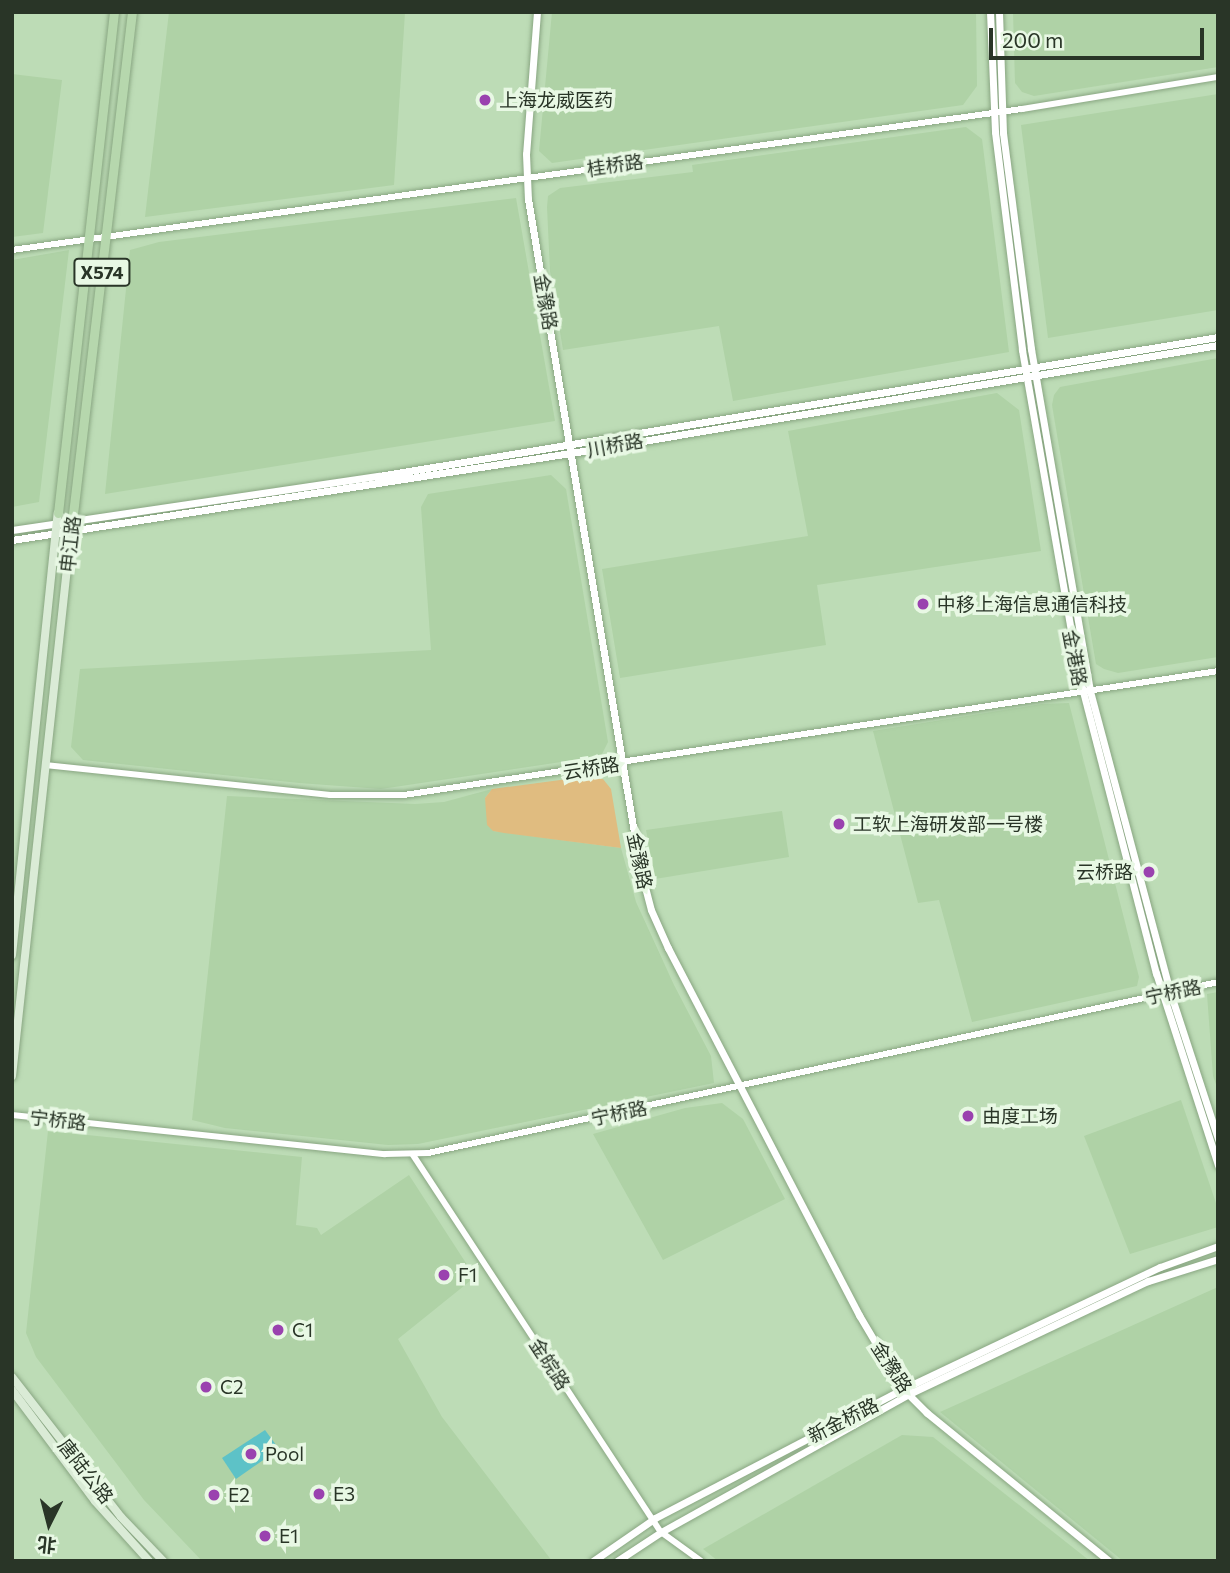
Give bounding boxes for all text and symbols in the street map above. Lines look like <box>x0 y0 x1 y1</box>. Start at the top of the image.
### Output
scale bar <box>992 14 1207 58</box>
text: 200 m <box>1002 27 1063 52</box>
place label: 上海龙威医药 <box>499 89 613 111</box>
marker: 上海龙威医药 <box>477 92 493 108</box>
street label: 桂桥路 <box>585 150 645 180</box>
road number: X574 <box>72 258 132 286</box>
street label: 金豫路 <box>530 272 562 332</box>
street label: 川桥路 <box>585 429 645 461</box>
street label: 申江路 <box>55 514 85 574</box>
place label: 中移上海信息通信科技 <box>937 593 1127 615</box>
marker: 中移上海信息通信科技 <box>915 596 931 612</box>
street label: 金港路 <box>1058 628 1092 688</box>
street label: 云桥路 <box>561 752 621 784</box>
place label: 工软上海研发部一号楼 <box>853 813 1043 835</box>
marker: 工软上海研发部一号楼 <box>831 816 847 832</box>
street label: 金豫路 <box>623 831 657 891</box>
place label: 云桥路 <box>1076 861 1133 883</box>
marker: 云桥路 <box>1139 862 1159 882</box>
street label: 宁桥路 <box>1143 975 1203 1009</box>
street label: 宁桥路 <box>589 1096 649 1130</box>
place label: 由度工场 <box>982 1105 1058 1127</box>
street label: 宁桥路 <box>28 1106 88 1134</box>
marker: 由度工场 <box>960 1108 976 1124</box>
place label: F1 <box>458 1264 477 1286</box>
marker: F1 <box>436 1267 452 1283</box>
place label: C1 <box>292 1319 313 1341</box>
marker: C1 <box>270 1322 286 1338</box>
street label: 金皖路 <box>525 1334 575 1394</box>
street label: 金豫路 <box>867 1337 917 1397</box>
place label: C2 <box>220 1376 244 1398</box>
marker: C2 <box>198 1379 214 1395</box>
street label: 新金桥路 <box>804 1393 882 1447</box>
street label: 唐陆公路 <box>54 1434 118 1508</box>
place label: Pool <box>265 1443 304 1465</box>
marker: Pool <box>243 1446 259 1462</box>
place label: E3 <box>333 1483 355 1505</box>
place label: E2 <box>228 1484 250 1506</box>
marker: E3 <box>311 1486 327 1502</box>
marker: E2 <box>206 1487 222 1503</box>
north arrow <box>14 1489 84 1559</box>
place label: E1 <box>279 1525 298 1547</box>
marker: E1 <box>257 1528 273 1544</box>
text: 北 <box>36 1533 57 1558</box>

